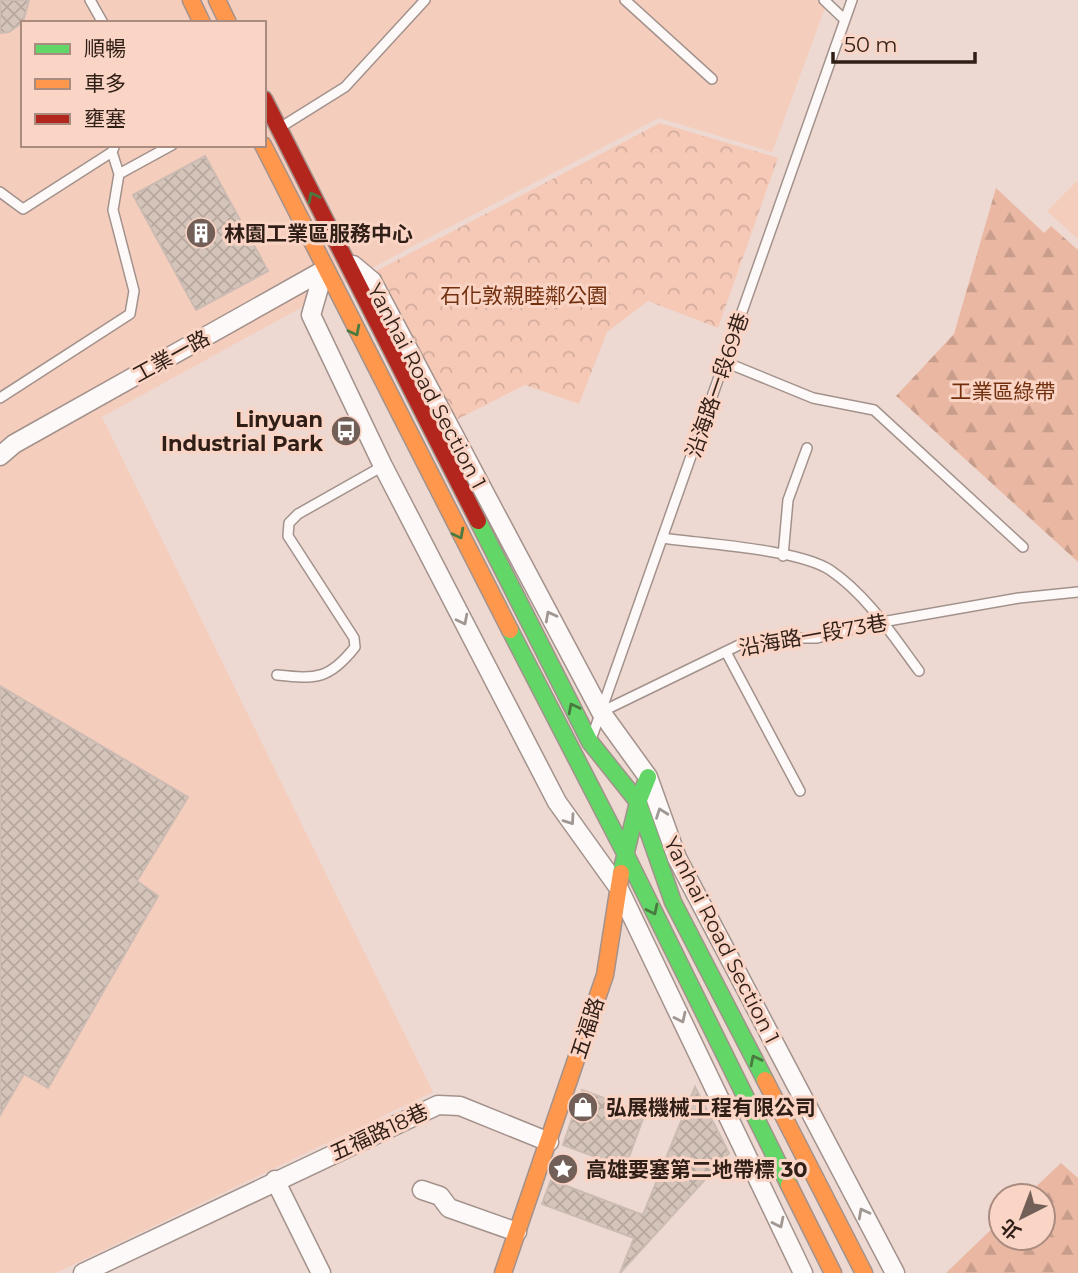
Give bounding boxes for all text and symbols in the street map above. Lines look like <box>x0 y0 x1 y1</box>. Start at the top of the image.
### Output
legend <box>21 21 266 147</box>
scale bar <box>833 21 975 65</box>
text: 50 m <box>844 32 898 57</box>
text: 順暢 <box>84 36 126 61</box>
text: 車多 <box>84 71 126 96</box>
text: 壅塞 <box>84 106 126 131</box>
one-way arrow <box>308 192 321 204</box>
building icon: 林園工業區服務中心 <box>184 216 218 250</box>
place label: 林園工業區服務中心 <box>224 221 413 246</box>
street label: Yanhai Road Section 1 <box>362 279 492 493</box>
park label: 石化敦親睦鄰公園 <box>440 283 608 308</box>
street label: 沿海路一段69巷 <box>681 309 753 461</box>
one-way arrow <box>346 324 360 336</box>
street label: 工業一路 <box>128 325 214 387</box>
park label: 工業區綠帶 <box>951 379 1056 404</box>
place label: Linyuan Industrial Park <box>161 407 323 456</box>
bus stop icon: Linyuan Industrial Park <box>329 414 363 448</box>
one-way arrow <box>450 526 464 539</box>
street label: 沿海路一段73巷 <box>737 610 889 660</box>
one-way arrow <box>545 611 558 623</box>
one-way arrow <box>454 613 468 625</box>
one-way arrow <box>567 703 581 715</box>
one-way arrow <box>655 808 669 820</box>
one-way arrow <box>562 812 574 825</box>
street label: Yanhai Road Section 1 <box>659 832 785 1048</box>
one-way arrow <box>644 903 658 915</box>
street label: 五福路 <box>565 994 609 1062</box>
one-way arrow <box>672 1011 686 1023</box>
one-way arrow <box>749 1055 763 1067</box>
shop icon: 弘展機械工程有限公司 <box>566 1090 600 1124</box>
place label: 弘展機械工程有限公司 <box>606 1095 816 1120</box>
street label: 五福路18巷 <box>326 1098 432 1166</box>
place icon: 高雄要塞第二地帶標 30 <box>546 1152 580 1186</box>
place label: 高雄要塞第二地帶標 30 <box>586 1157 808 1182</box>
north arrow <box>987 1182 1057 1252</box>
one-way arrow <box>858 1207 871 1220</box>
text: 北 <box>996 1214 1026 1244</box>
one-way arrow <box>771 1216 785 1228</box>

